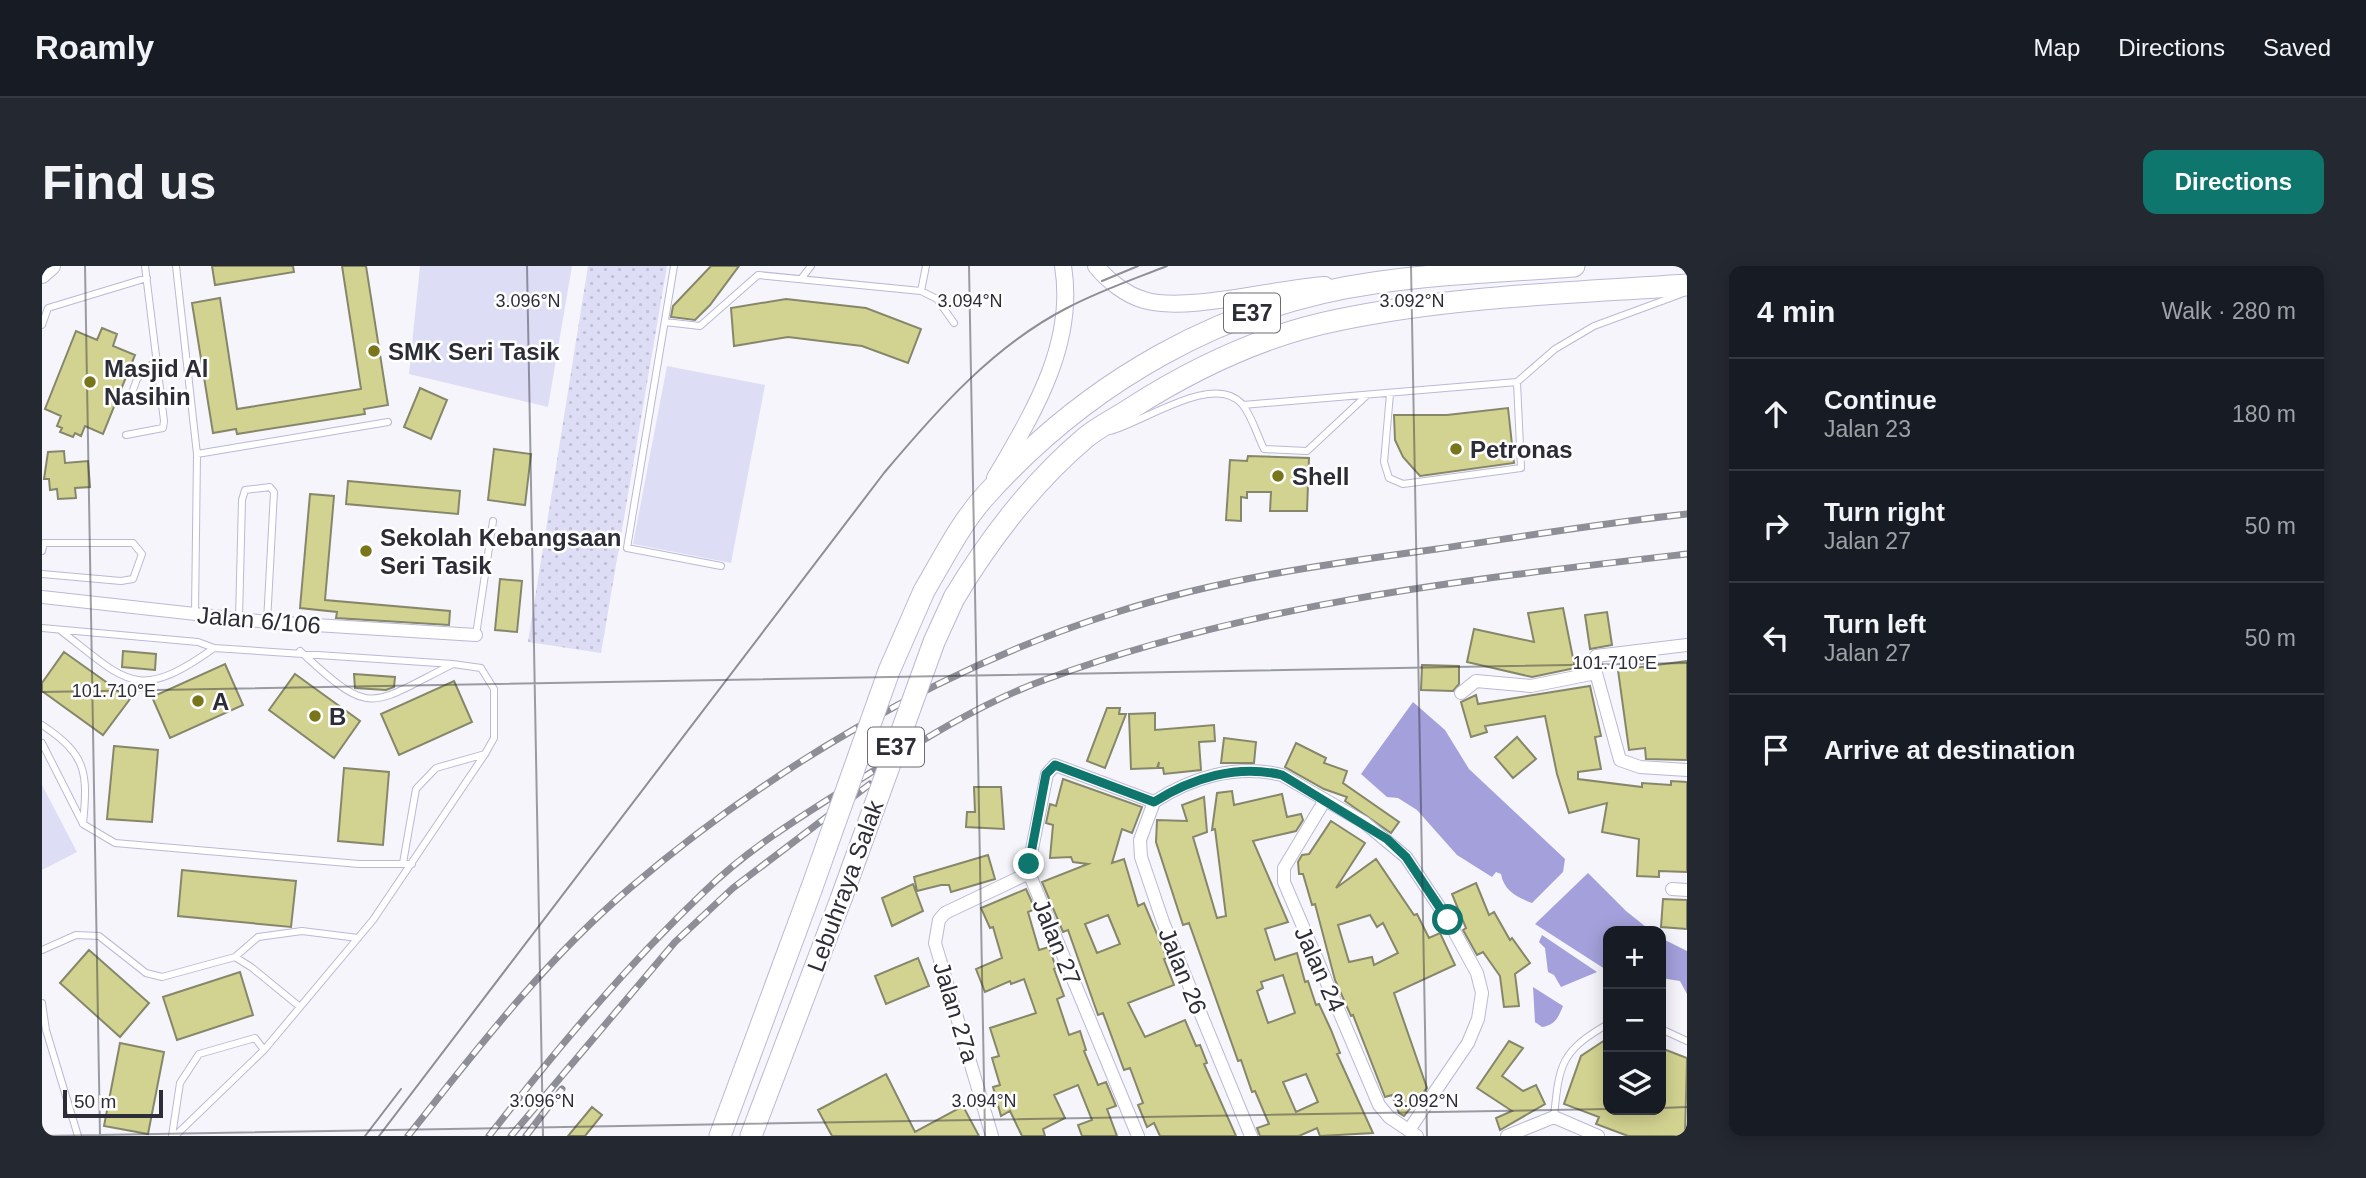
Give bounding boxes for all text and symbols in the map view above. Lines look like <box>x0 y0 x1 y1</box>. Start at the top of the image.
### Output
text: Roamly <box>35 29 154 66</box>
text: Map <box>2034 34 2080 61</box>
text: Directions <box>2118 34 2225 61</box>
text: Saved <box>2263 34 2331 61</box>
button: Directions <box>2143 150 2324 214</box>
text: Find us <box>42 155 216 209</box>
text: 3.096°N <box>495 291 561 311</box>
text: 3.094°N <box>937 291 1003 311</box>
text: 3.092°N <box>1379 291 1445 311</box>
road number: E37 <box>1224 294 1280 332</box>
text: 4 min <box>1757 295 1835 328</box>
text: Walk · 280 m <box>2161 298 2296 324</box>
place label: SMK Seri Tasik <box>388 338 560 365</box>
marker: SMK Seri Tasik <box>366 343 382 359</box>
place label: Masjid Al Nasihin <box>104 355 208 410</box>
marker: Masjid Al Nasihin <box>82 374 98 390</box>
text: Continue <box>1824 385 1937 415</box>
icon: ahead <box>1757 395 1795 433</box>
text: 180 m <box>2232 401 2296 427</box>
text: Jalan 23 <box>1824 416 1911 442</box>
place label: Petronas <box>1470 436 1573 463</box>
marker: Petronas <box>1448 441 1464 457</box>
place label: Shell <box>1292 463 1349 490</box>
marker: Shell <box>1270 468 1286 484</box>
text: Turn right <box>1824 497 1945 527</box>
icon: right <box>1757 507 1795 545</box>
text: 50 m <box>2245 513 2296 539</box>
place label: Sekolah Kebangsaan Seri Tasik <box>380 524 621 579</box>
text: Jalan 27 <box>1824 528 1911 554</box>
marker: Sekolah Kebangsaan Seri Tasik <box>358 543 374 559</box>
street label: Jalan 6/106 <box>196 601 322 639</box>
text: Turn left <box>1824 609 1926 639</box>
icon: left <box>1757 619 1795 657</box>
text: 50 m <box>2245 625 2296 651</box>
text: Jalan 27 <box>1824 640 1911 666</box>
text: 101.710°E <box>1573 653 1657 673</box>
text: 101.710°E <box>72 681 156 701</box>
place label: A <box>212 688 229 715</box>
marker: A <box>190 693 206 709</box>
place label: B <box>329 703 346 730</box>
marker: B <box>307 708 323 724</box>
road number: E37 <box>868 727 924 766</box>
icon: arrive <box>1757 731 1795 769</box>
text: Arrive at destination <box>1824 735 2075 765</box>
street label: Lebuhraya Salak <box>802 796 889 975</box>
route end <box>1013 848 1044 879</box>
street label: Jalan 27 <box>1027 895 1087 989</box>
route start <box>1432 904 1463 935</box>
street label: Jalan 24 <box>1289 922 1351 1016</box>
street label: Jalan 26 <box>1153 924 1213 1018</box>
map controls <box>1603 926 1666 1115</box>
button: + <box>1603 926 1666 989</box>
street label: Jalan 27a <box>928 958 984 1066</box>
button: − <box>1603 989 1666 1052</box>
button: layers <box>1603 1052 1666 1115</box>
scale bar <box>63 1087 163 1119</box>
text: 50 m <box>74 1091 116 1112</box>
text: 3.096°N <box>509 1091 575 1111</box>
text: 3.094°N <box>951 1091 1017 1111</box>
text: 3.092°N <box>1393 1091 1459 1111</box>

